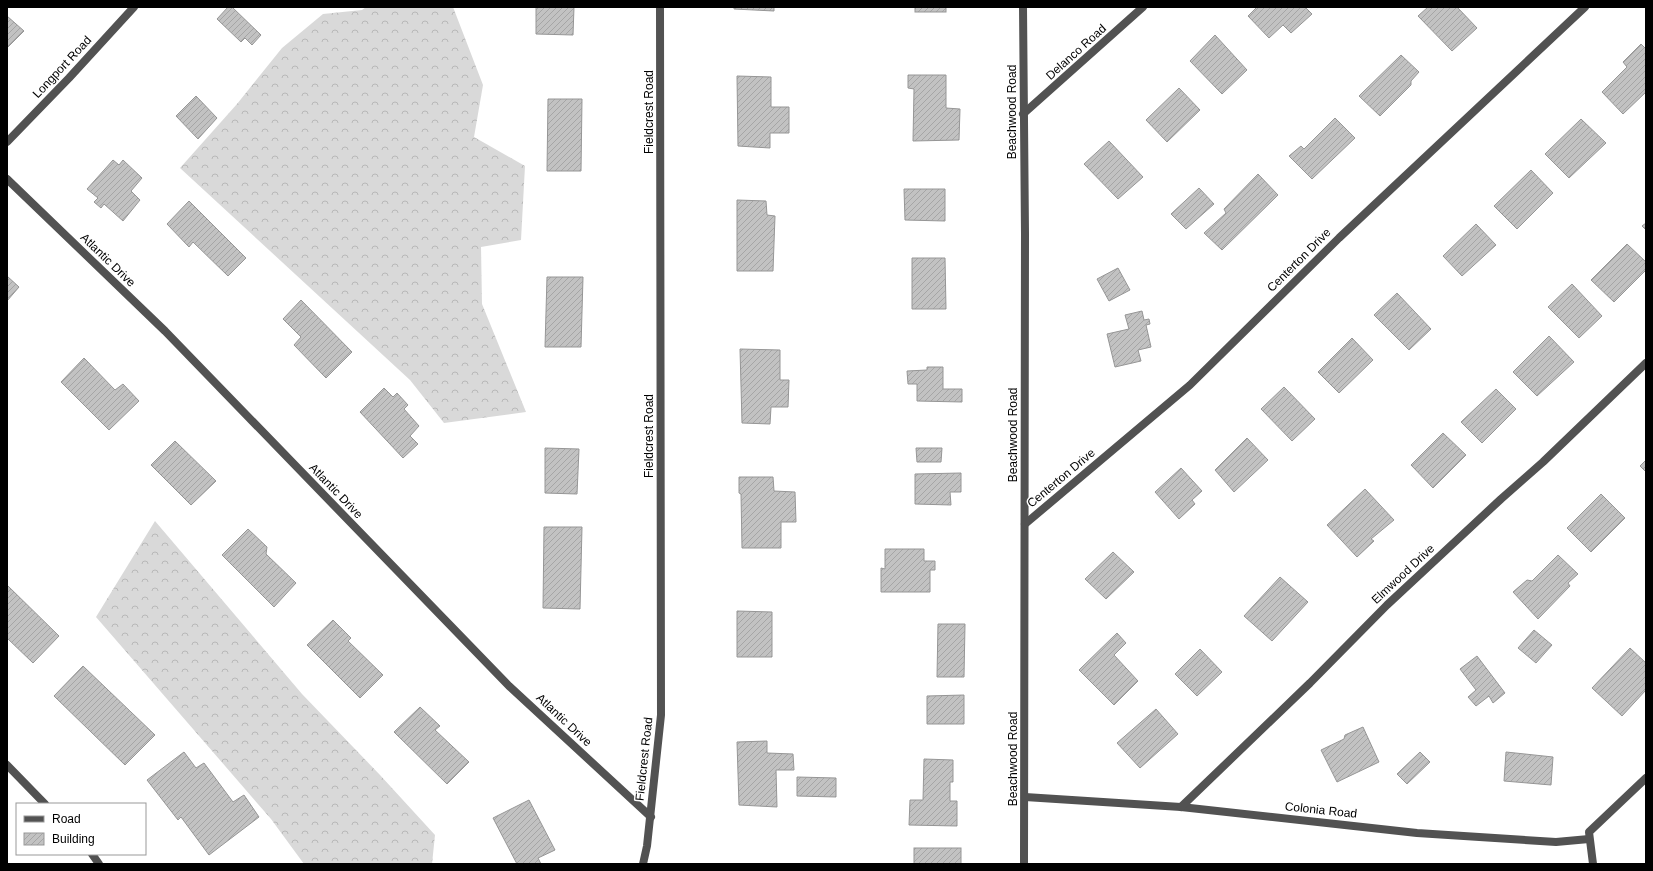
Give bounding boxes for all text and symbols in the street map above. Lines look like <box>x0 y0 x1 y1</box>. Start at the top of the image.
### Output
street label: Delanco Road <box>1043 21 1109 83</box>
street label: Longport Road <box>30 33 94 101</box>
street label: Beachwood Road <box>1005 65 1019 159</box>
street label: Fieldcrest Road <box>642 70 656 154</box>
street label: Centerton Drive <box>1264 225 1334 295</box>
street label: Atlantic Drive <box>78 230 139 290</box>
street label: Beachwood Road <box>1006 388 1020 482</box>
street label: Fieldcrest Road <box>642 394 656 478</box>
street label: Centerton Drive <box>1024 445 1098 510</box>
street label: Atlantic Drive <box>306 461 366 522</box>
street label: Elmwood Drive <box>1369 541 1438 607</box>
street label: Atlantic Drive <box>533 691 595 749</box>
street label: Beachwood Road <box>1006 712 1020 806</box>
street label: Fieldcrest Road <box>633 716 655 802</box>
street label: Colonia Road <box>1284 799 1358 821</box>
legend <box>16 803 146 855</box>
text: Road <box>52 812 81 826</box>
text: Building <box>52 832 95 846</box>

